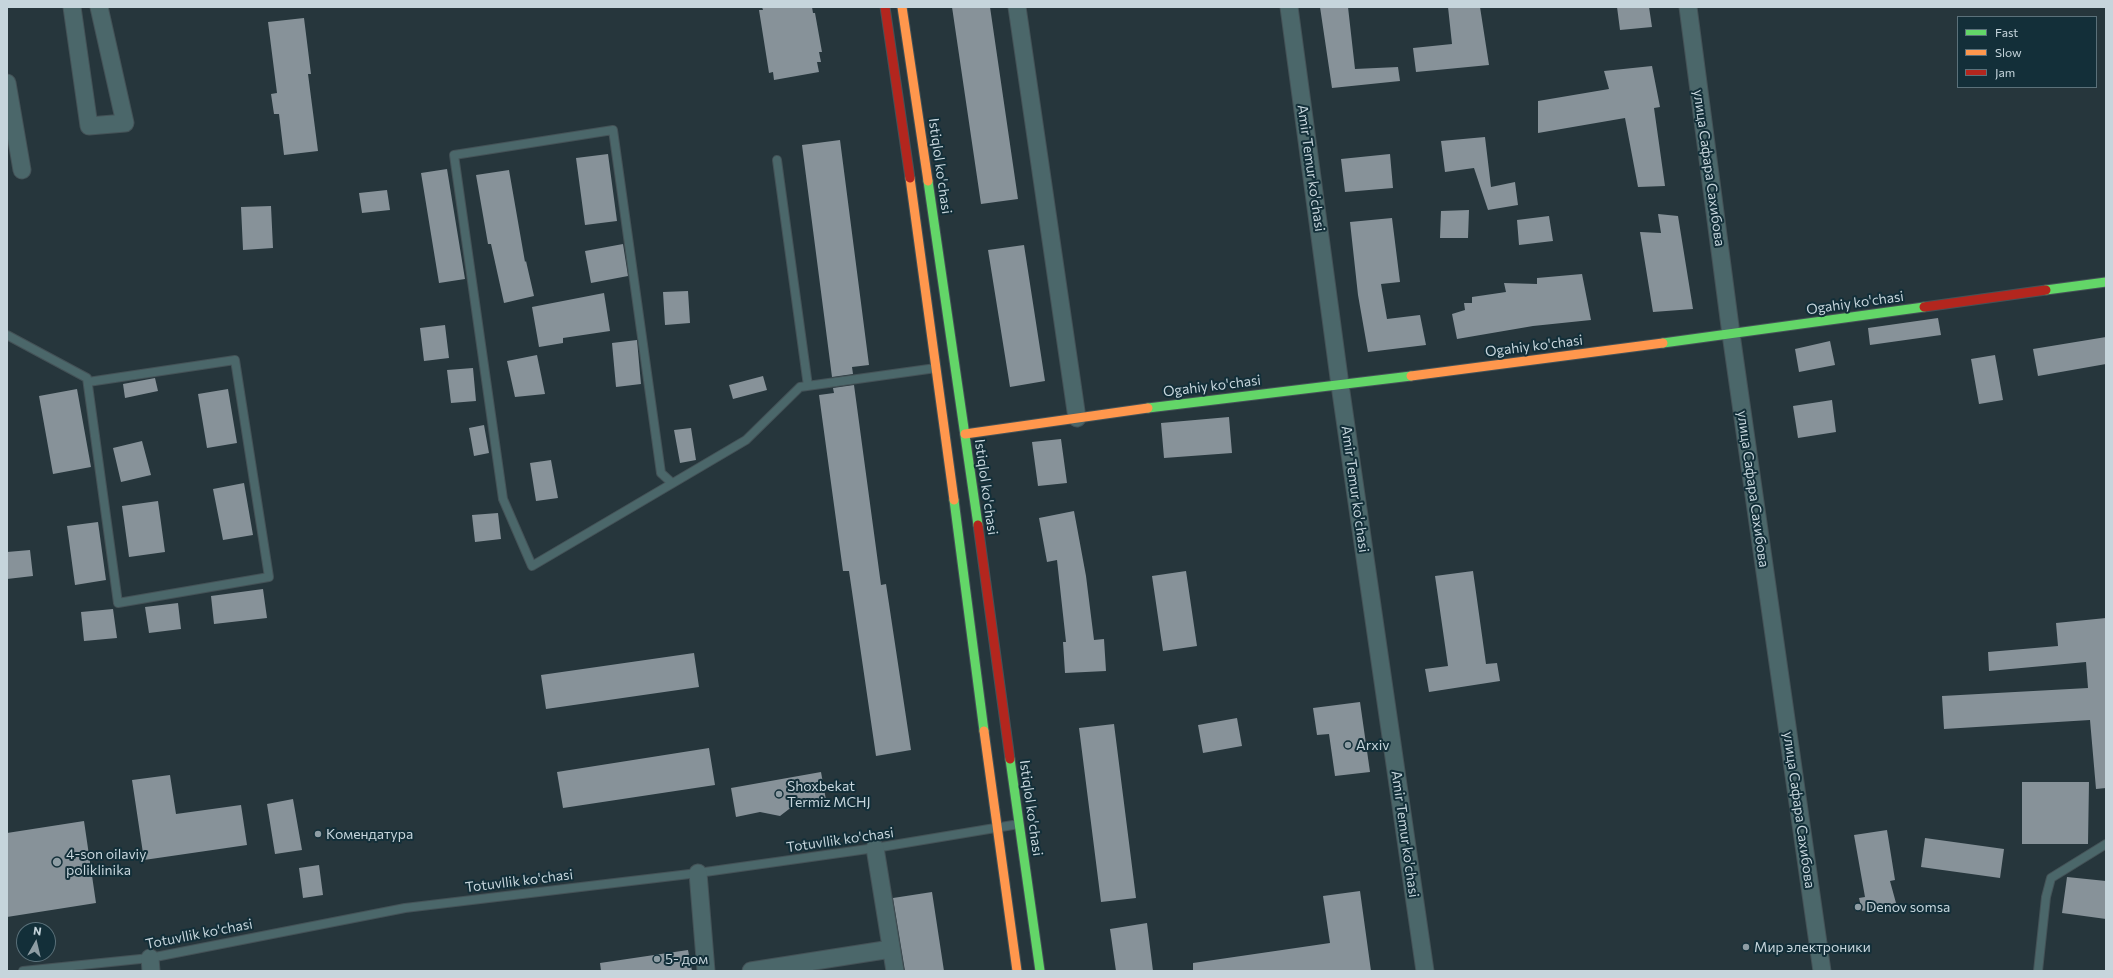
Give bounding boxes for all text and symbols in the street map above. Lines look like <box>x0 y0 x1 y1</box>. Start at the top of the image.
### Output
legend <box>1957 16 2097 88</box>
text: Fast <box>1995 25 2018 39</box>
text: Slow <box>1995 45 2022 59</box>
text: Jam <box>1995 65 2015 79</box>
street label: улица Сафара Сахибова <box>1690 89 1728 247</box>
street label: Amir Temur ko'chasi <box>1294 103 1328 233</box>
street label: Istiqlol ko'chasi <box>925 117 955 215</box>
street label: Ogahiy ko'chasi <box>1805 288 1905 318</box>
street label: Ogahiy ko'chasi <box>1484 332 1584 360</box>
street label: Ogahiy ko'chasi <box>1162 372 1262 400</box>
street label: улица Сафара Сахибова <box>1734 410 1772 568</box>
street label: Amir Temur ko'chasi <box>1338 424 1372 554</box>
street label: Istiqlol ko'chasi <box>971 438 1001 536</box>
street label: улица Сафара Сахибова <box>1780 731 1818 889</box>
place label: Arxiv <box>1356 737 1389 753</box>
marker: Arxiv <box>1343 740 1353 750</box>
street label: Istiqlol ko'chasi <box>1016 759 1046 857</box>
street label: Amir Temur ko'chasi <box>1388 769 1422 899</box>
place label: Shoxbekat Termiz MCHJ <box>787 778 871 810</box>
marker: Shoxbekat Termiz MCHJ <box>774 789 784 799</box>
street label: Totuvllik ko'chasi <box>785 824 895 856</box>
place label: Комендатура <box>326 826 413 842</box>
marker: Комендатура <box>313 829 323 839</box>
place label: 4-son oilaviy poliklinika <box>66 846 146 878</box>
marker: 4-son oilaviy poliklinika <box>51 856 63 868</box>
street label: Totuvllik ko'chasi <box>464 866 574 896</box>
place label: Denov somsa <box>1866 899 1950 915</box>
marker: Denov somsa <box>1853 902 1863 912</box>
street label: Totuvllik ko'chasi <box>144 915 254 953</box>
north arrow <box>16 922 56 962</box>
text: N <box>33 924 43 938</box>
place label: Мир электроники <box>1754 939 1871 955</box>
marker: Мир электроники <box>1741 942 1751 952</box>
place label: 5- дом <box>665 951 708 967</box>
marker: 5- дом <box>652 954 662 964</box>

